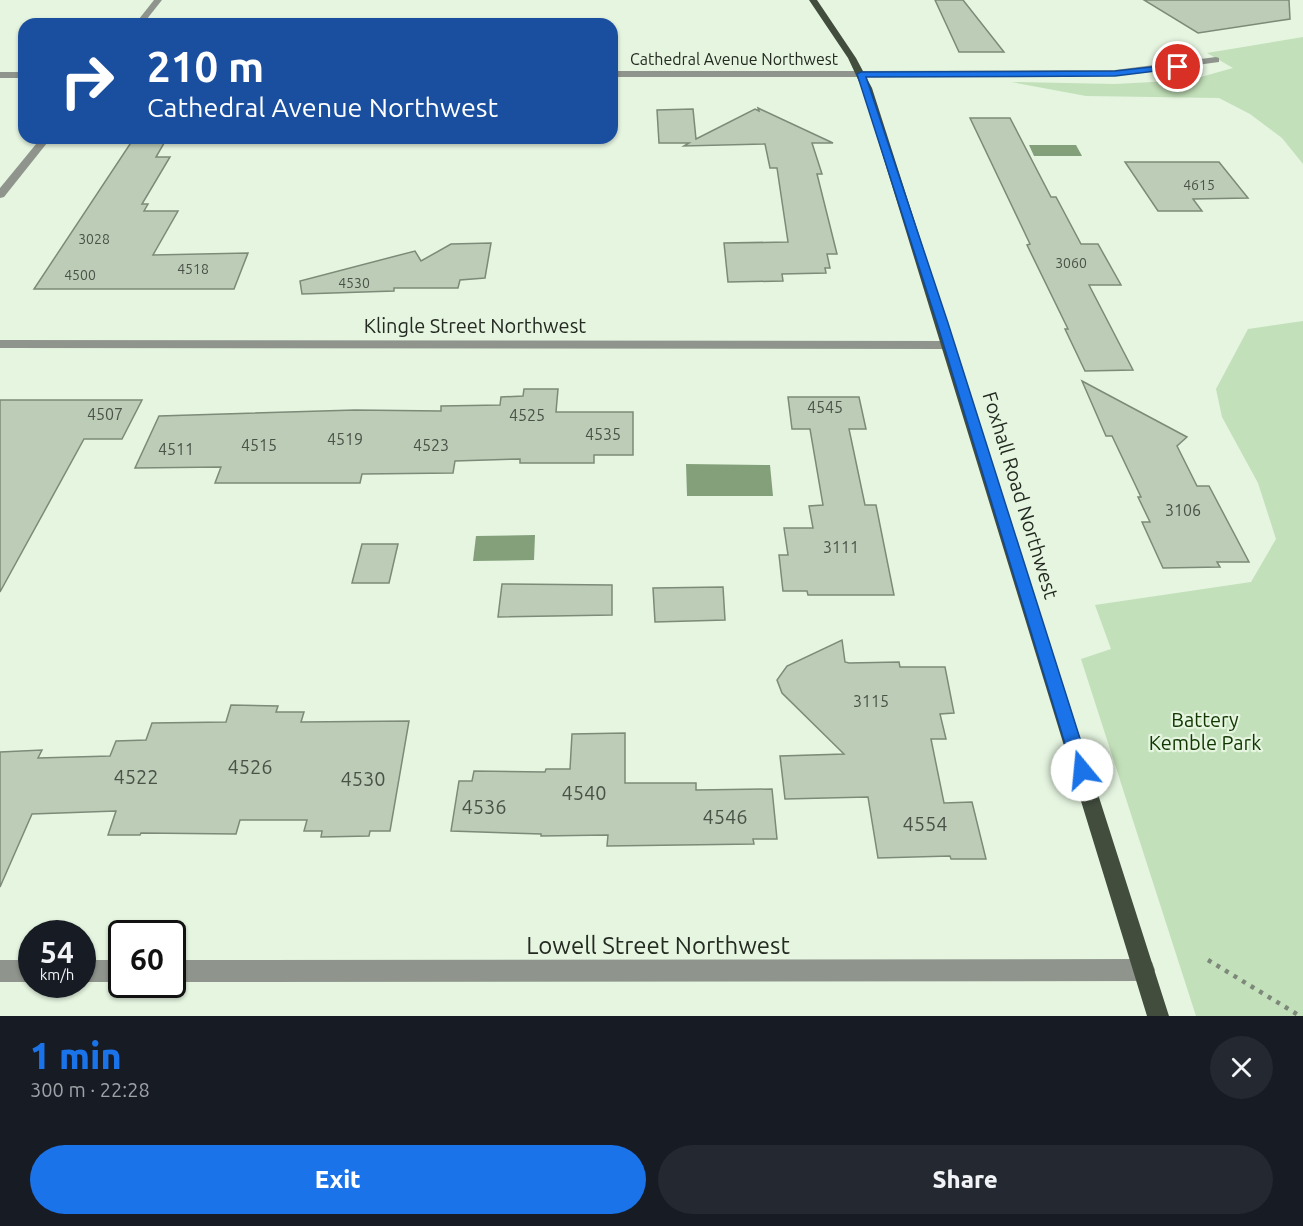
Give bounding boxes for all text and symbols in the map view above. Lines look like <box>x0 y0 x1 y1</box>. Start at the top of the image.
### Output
pin <box>1152 41 1203 92</box>
icon: right <box>48 42 126 120</box>
text: 210 m <box>147 43 264 90</box>
street label: Cathedral Avenue Northwest <box>630 50 839 68</box>
icon: arrive <box>1161 50 1194 83</box>
text: Cathedral Avenue Northwest <box>147 92 498 122</box>
house number: 4615 <box>1183 177 1215 193</box>
house number: 3028 <box>78 231 110 247</box>
house number: 3060 <box>1055 255 1087 271</box>
house number: 4518 <box>177 261 209 277</box>
house number: 4500 <box>64 267 96 283</box>
house number: 4530 <box>338 275 370 291</box>
street label: Klingle Street Northwest <box>364 314 586 337</box>
street label: Foxhall Road Northwest <box>979 389 1064 602</box>
house number: 4545 <box>807 398 843 416</box>
house number: 4507 <box>87 405 123 423</box>
house number: 4525 <box>509 406 545 424</box>
house number: 4535 <box>585 425 621 443</box>
house number: 4519 <box>327 430 363 448</box>
house number: 4515 <box>241 436 277 454</box>
house number: 4523 <box>413 436 449 454</box>
house number: 4511 <box>158 440 194 458</box>
house number: 3106 <box>1165 501 1201 519</box>
house number: 3111 <box>823 538 859 556</box>
house number: 3115 <box>853 692 889 710</box>
park label: Battery Kemble Park <box>1149 708 1261 754</box>
position arrow <box>1050 738 1114 802</box>
house number: 4526 <box>227 755 273 778</box>
house number: 4522 <box>113 765 159 788</box>
house number: 4530 <box>340 767 386 790</box>
house number: 4540 <box>561 781 607 804</box>
house number: 4536 <box>461 795 507 818</box>
house number: 4546 <box>702 805 748 828</box>
house number: 4554 <box>902 812 948 835</box>
speed limit sign: 60 <box>108 920 186 998</box>
street label: Lowell Street Northwest <box>526 932 790 959</box>
text: 54 <box>40 935 74 969</box>
text: km/h <box>40 966 74 983</box>
text: 1 min <box>30 1035 122 1076</box>
button: close <box>1210 1036 1273 1099</box>
text: 300 m · 22:28 <box>30 1078 150 1101</box>
button: Exit <box>30 1145 646 1214</box>
button: Share <box>658 1145 1273 1214</box>

